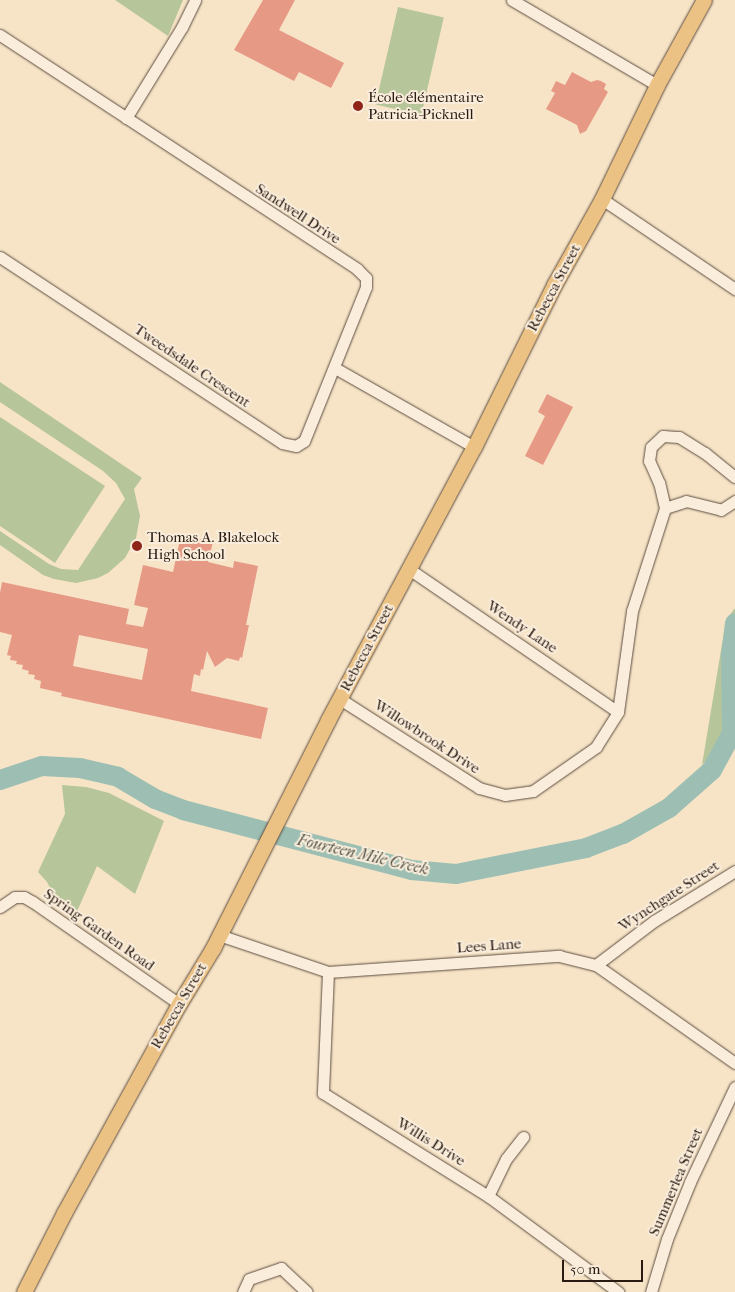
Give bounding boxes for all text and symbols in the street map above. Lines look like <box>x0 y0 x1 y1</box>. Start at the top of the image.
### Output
place label: École élémentaire Patricia-Picknell <box>368 88 484 123</box>
marker: École élémentaire Patricia-Picknell <box>352 100 364 112</box>
street label: Sandwell Drive <box>252 180 344 248</box>
street label: Rebecca Street <box>523 241 585 335</box>
street label: Tweedsdale Crescent <box>130 320 254 412</box>
place label: Thomas A. Blakelock High School <box>147 528 279 563</box>
marker: Thomas A. Blakelock High School <box>131 540 143 552</box>
street label: Wendy Lane <box>483 597 561 657</box>
street label: Rebecca Street <box>336 601 398 695</box>
street label: Willowbrook Drive <box>371 696 483 778</box>
water label: Fourteen Mile Creek <box>296 831 430 879</box>
street label: Wynchgate Street <box>615 857 723 935</box>
street label: Spring Garden Road <box>40 885 158 975</box>
street label: Lees Lane <box>456 935 522 957</box>
street label: Rebecca Street <box>147 960 211 1052</box>
street label: Willis Drive <box>393 1114 469 1170</box>
street label: Summerlea Street <box>645 1125 707 1239</box>
scale bar <box>565 1250 646 1282</box>
text: 50 m <box>570 1260 600 1278</box>

